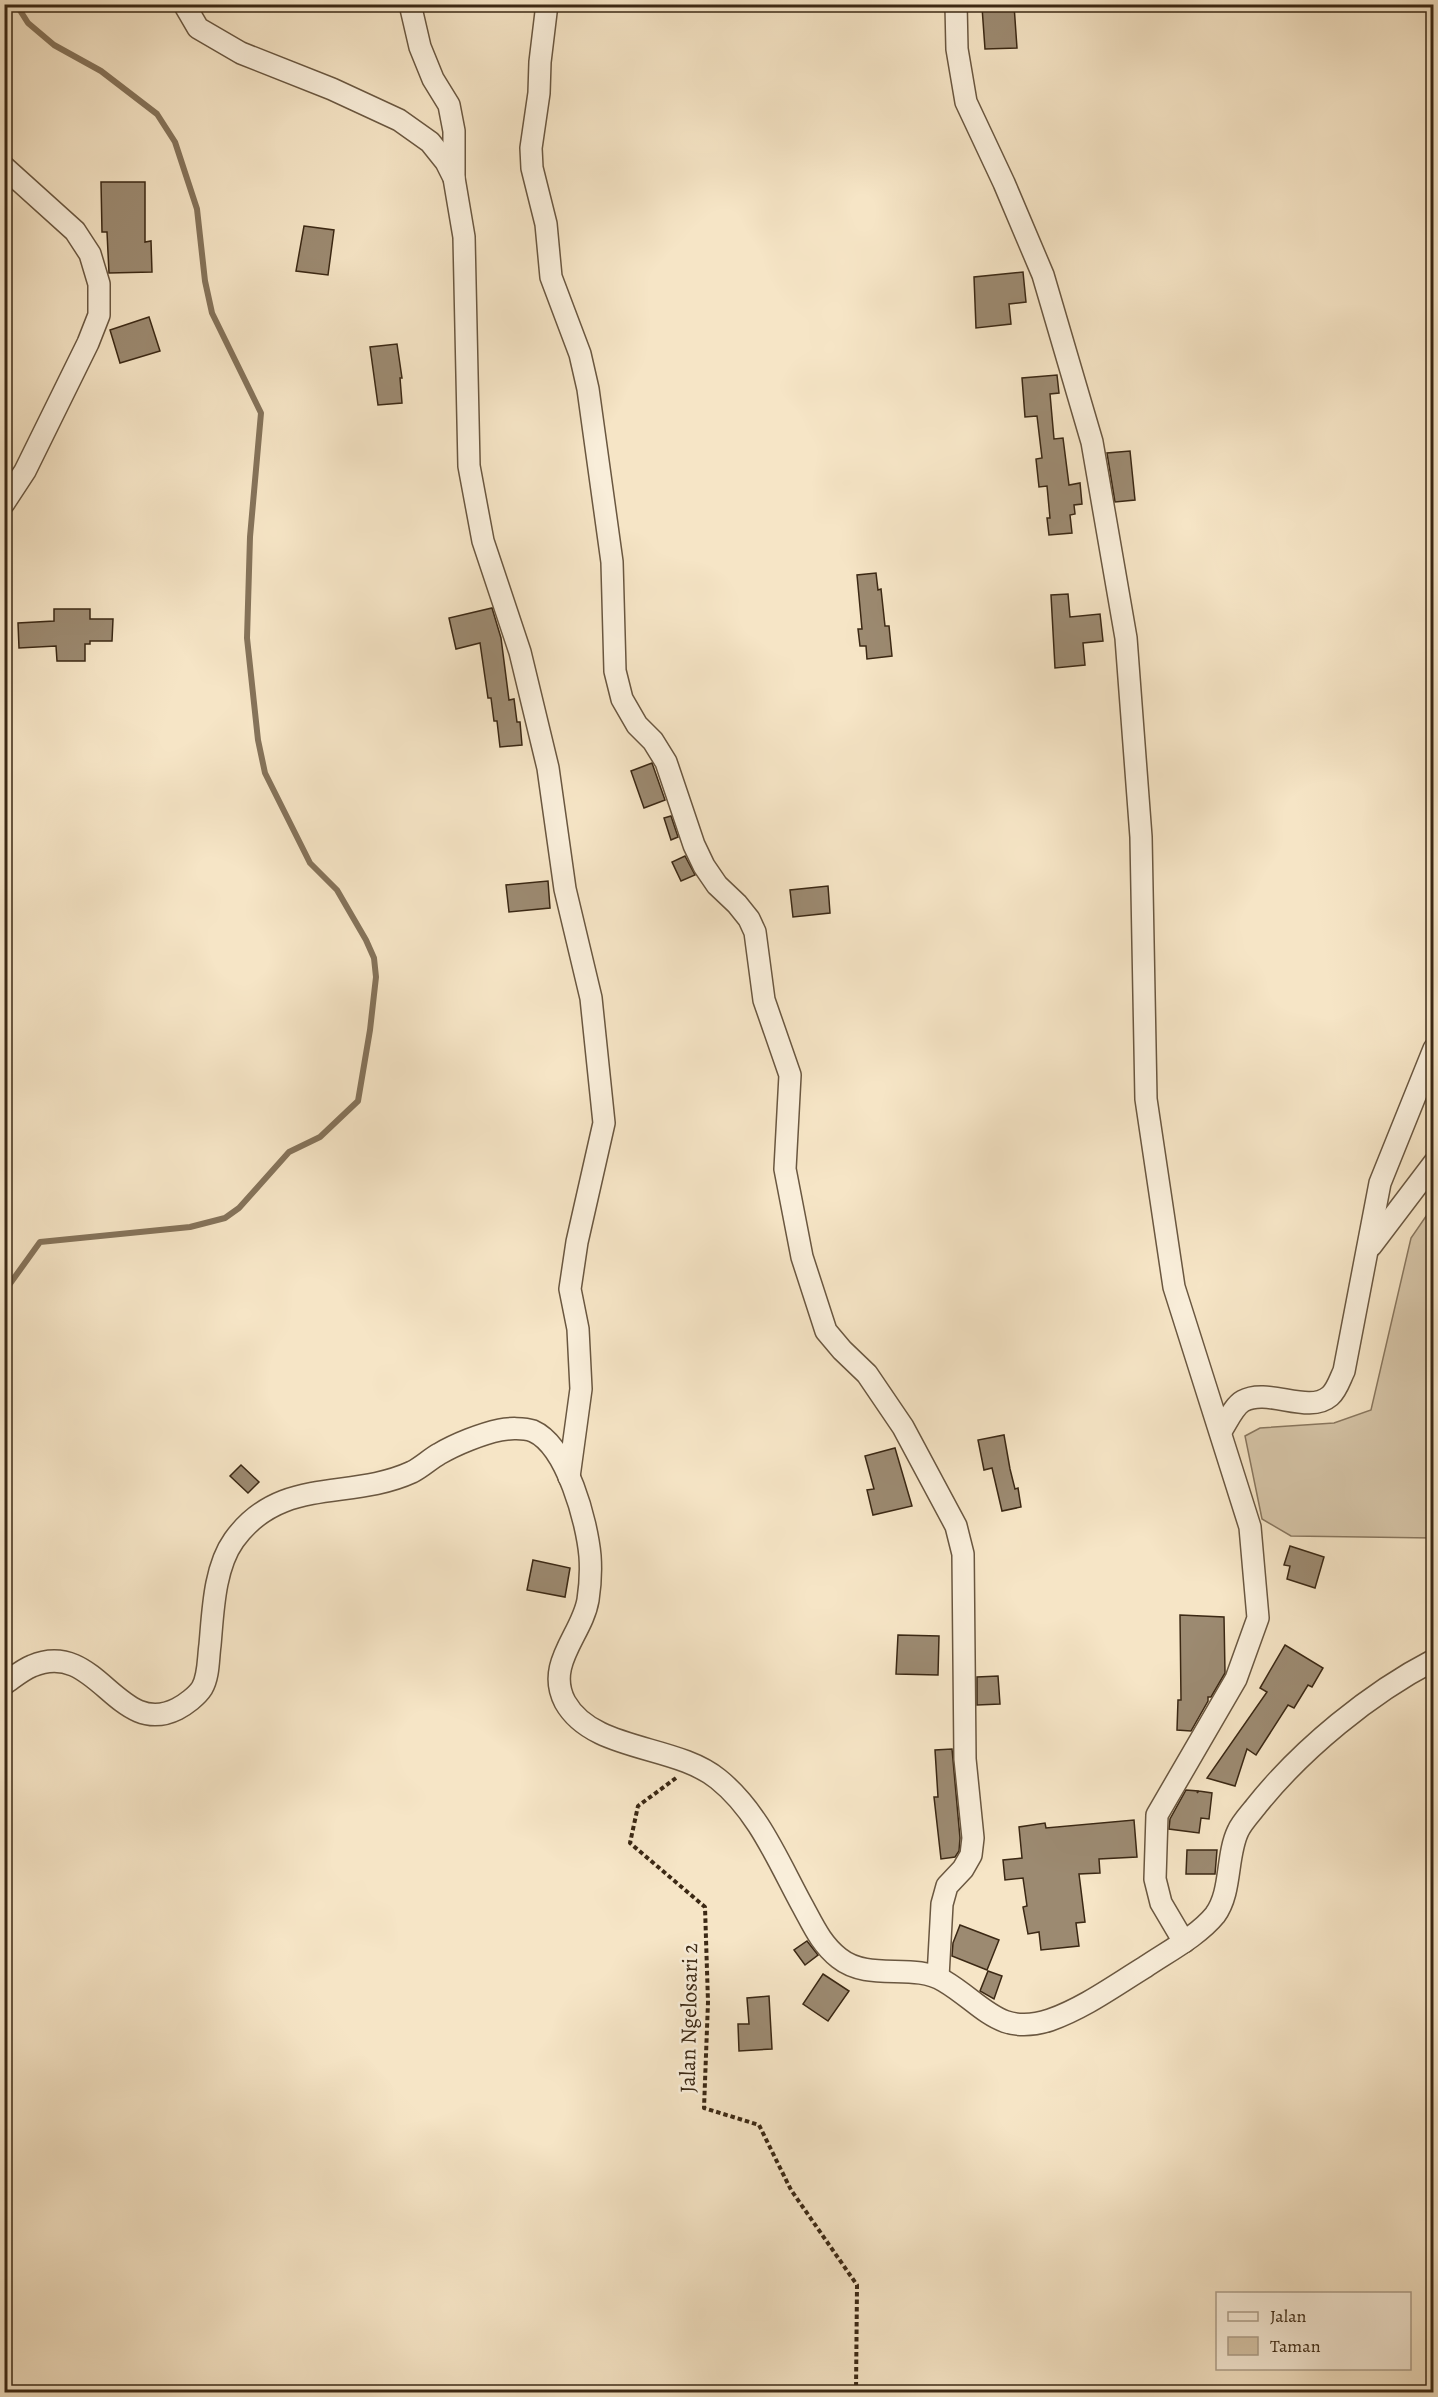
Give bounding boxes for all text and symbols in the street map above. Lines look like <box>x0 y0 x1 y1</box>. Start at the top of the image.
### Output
street label: Jalan Ngelosari 2 <box>673 1943 705 2093</box>
legend <box>1216 2292 1411 2370</box>
text: Jalan <box>1270 2304 1307 2328</box>
text: Taman <box>1270 2334 1321 2358</box>

